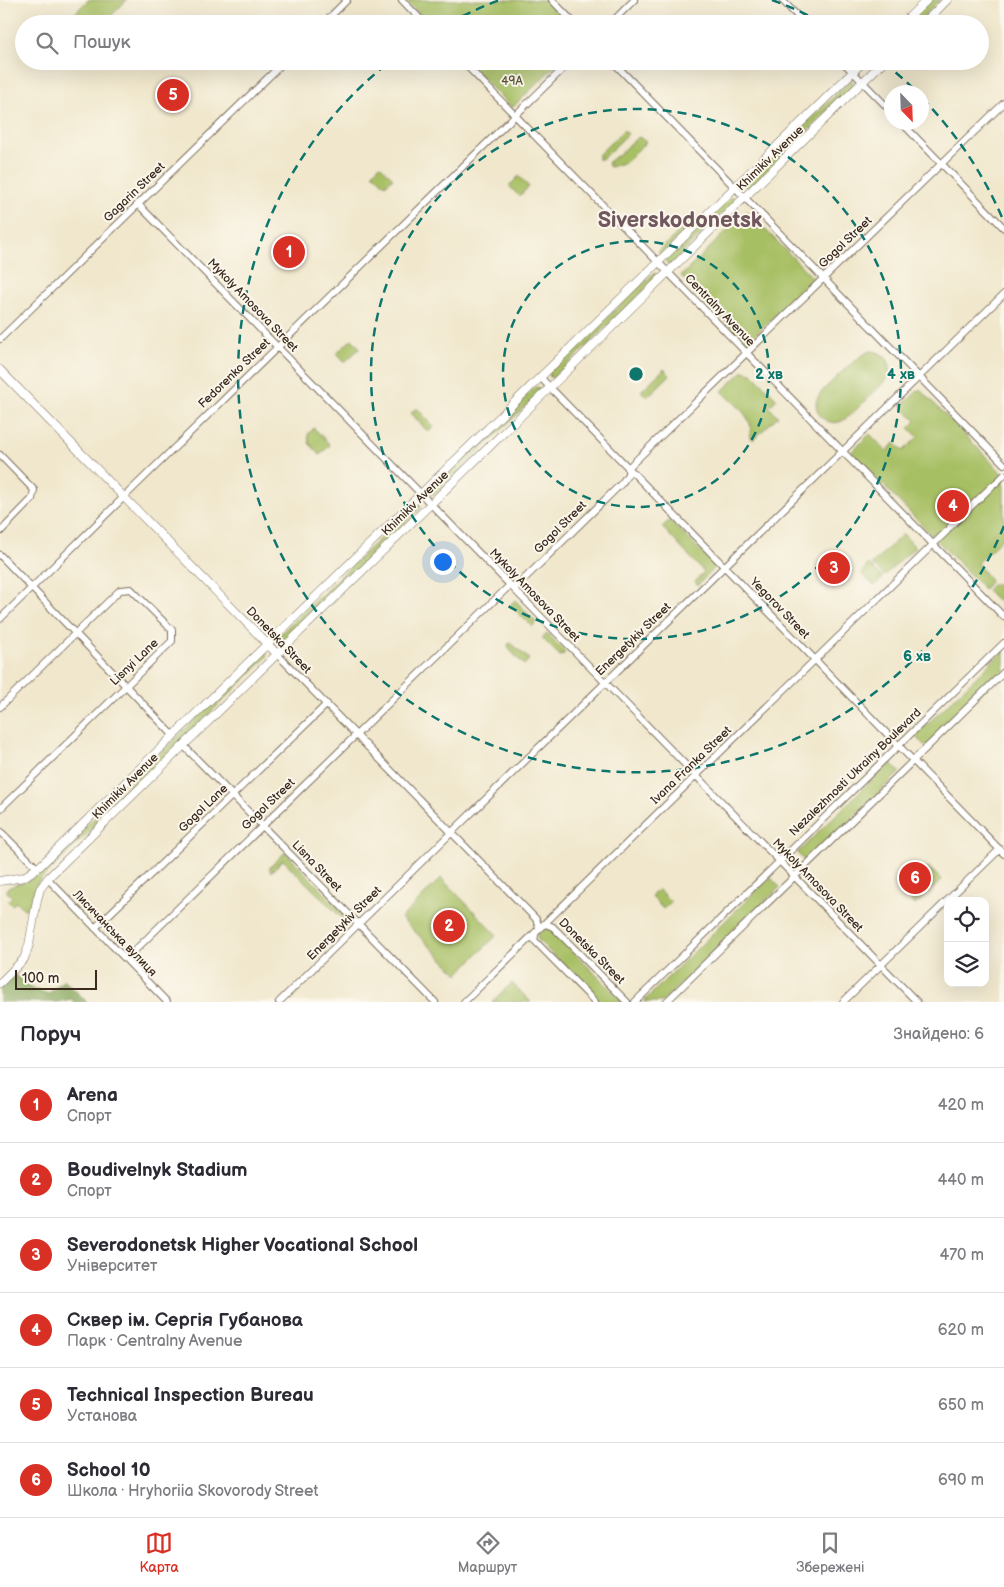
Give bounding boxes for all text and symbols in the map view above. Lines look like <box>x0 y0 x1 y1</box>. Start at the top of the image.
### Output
search box <box>15 15 989 70</box>
icon: search <box>33 29 61 57</box>
text: Пошук <box>73 31 131 54</box>
park label: 49А <box>501 74 523 89</box>
pin: 5 <box>157 76 189 114</box>
north arrow <box>884 85 929 130</box>
street label: Khimikiv Avenue <box>734 123 807 194</box>
street label: Gagarin Street <box>101 159 168 225</box>
district label: Siverskodonetsk <box>598 207 763 234</box>
street label: Gogol Street <box>816 213 875 271</box>
pin: 1 <box>273 233 305 271</box>
street label: Mykoly Amosova Street <box>204 256 301 355</box>
street label: Centralny Avenue <box>681 271 758 350</box>
street label: Fedorenko Street <box>195 335 274 411</box>
centre of rings <box>627 365 645 383</box>
text: 2 хв <box>755 365 783 384</box>
text: 4 хв <box>887 365 915 384</box>
street label: Khimikiv Avenue <box>379 468 452 539</box>
pin: 4 <box>937 487 969 525</box>
street label: Gogol Street <box>531 498 590 557</box>
street label: Mykoly Amosova Street <box>486 546 583 645</box>
your location <box>430 549 456 575</box>
pin: 3 <box>818 549 850 587</box>
street label: Yegorov Street <box>746 574 813 642</box>
street label: Energetykiv Street <box>593 599 674 679</box>
street label: Donetska Street <box>243 604 315 677</box>
street label: Lisnyi Lane <box>107 636 162 689</box>
text: 6 хв <box>903 647 931 666</box>
street label: Nezalezhnosti Ukrainy Boulevard <box>786 705 924 839</box>
street label: Ivana Franka Street <box>648 723 735 808</box>
street label: Khimikiv Avenue <box>89 750 162 823</box>
street label: Gogol Street <box>239 775 298 833</box>
street label: Gogol Lane <box>176 781 231 836</box>
street label: Mykoly Amosova Street <box>769 836 866 935</box>
street label: Lisna Street <box>289 838 345 895</box>
pin: 6 <box>899 859 931 897</box>
street label: Energetykiv Street <box>304 883 385 964</box>
street label: Лисичанська вулиця <box>69 886 160 980</box>
map controls <box>944 897 989 987</box>
button: locate <box>944 897 989 942</box>
pin: 2 <box>433 907 465 945</box>
street label: Donetska Street <box>556 915 628 988</box>
button: layers <box>944 942 989 987</box>
scale bar <box>15 967 98 990</box>
text: 100 m <box>22 970 59 987</box>
text: Поруч <box>20 1022 81 1047</box>
text: Знайдено: 6 <box>894 1025 984 1044</box>
text: Arena <box>67 1084 118 1107</box>
text: 1 <box>33 1096 39 1115</box>
text: 420 m <box>938 1096 984 1115</box>
text: Спорт <box>67 1107 112 1126</box>
text: Boudivelnyk Stadium <box>67 1159 248 1182</box>
text: 2 <box>31 1171 41 1190</box>
text: 440 m <box>938 1171 984 1190</box>
text: Спорт <box>67 1182 112 1201</box>
text: Severodonetsk Higher Vocational School <box>67 1234 418 1257</box>
text: 3 <box>31 1246 41 1265</box>
text: 470 m <box>939 1246 984 1265</box>
text: Університет <box>67 1257 157 1276</box>
text: Сквер ім. Сергія Губанова <box>67 1309 303 1332</box>
text: 4 <box>31 1321 41 1340</box>
text: 620 m <box>938 1321 984 1340</box>
text: Парк · Centralny Avenue <box>67 1332 243 1351</box>
text: Technical Inspection Bureau <box>67 1384 314 1407</box>
text: 5 <box>31 1396 41 1415</box>
text: 650 m <box>938 1396 984 1415</box>
text: Установа <box>67 1407 137 1426</box>
text: School 10 <box>67 1459 151 1482</box>
text: 6 <box>31 1471 41 1490</box>
text: 690 m <box>938 1471 984 1490</box>
text: Школа · Hryhoriia Skovorody Street <box>67 1482 318 1501</box>
tab: Карта <box>139 1529 179 1576</box>
tab: Маршрут <box>458 1529 517 1576</box>
tab: Збережені <box>796 1529 865 1576</box>

